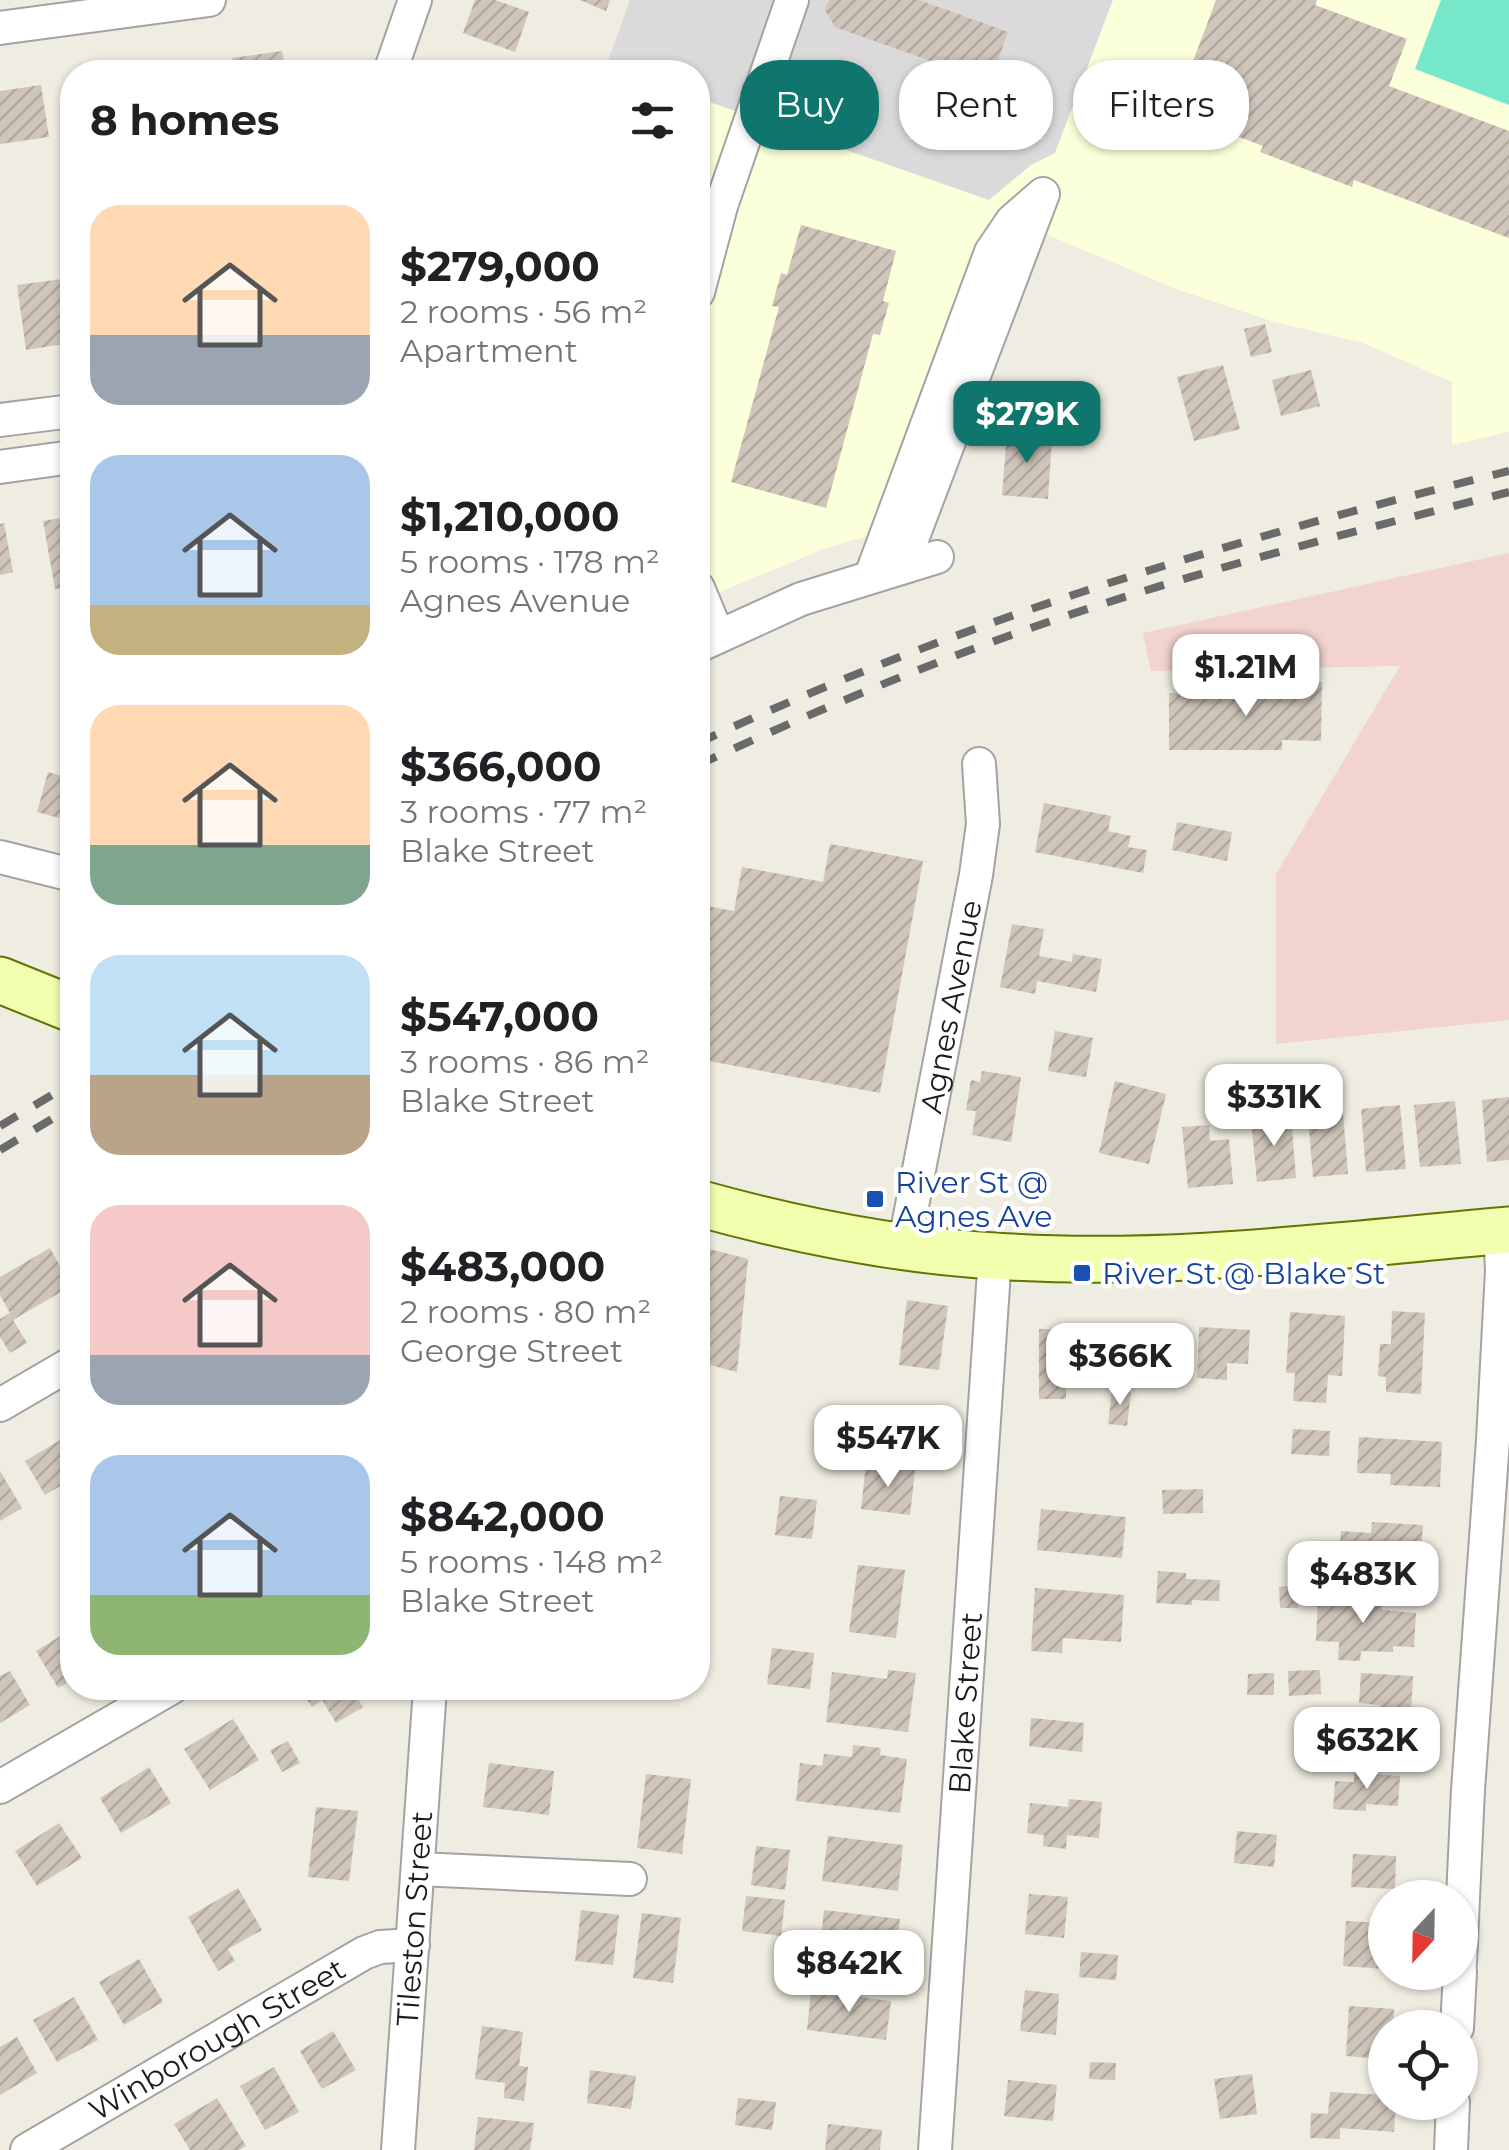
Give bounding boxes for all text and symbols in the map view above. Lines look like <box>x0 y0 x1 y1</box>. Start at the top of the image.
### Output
chip: Buy <box>740 60 879 150</box>
chip: Rent <box>899 60 1053 150</box>
chip: Filters <box>1073 60 1249 150</box>
icon: filters <box>625 93 680 148</box>
text: 8 homes <box>90 94 279 146</box>
text: $279,000 <box>400 240 600 292</box>
icon: home <box>170 245 290 365</box>
text: 2 rooms · 56 m² <box>400 292 647 331</box>
text: Apartment <box>400 331 578 370</box>
pin: $279K <box>957 381 1097 466</box>
text: $279K <box>975 394 1079 433</box>
text: $1,210,000 <box>400 490 619 542</box>
icon: home <box>170 495 290 615</box>
text: 5 rooms · 178 m² <box>400 542 660 581</box>
text: Agnes Avenue <box>400 581 630 620</box>
pin: $1.21M <box>1165 634 1327 719</box>
text: $1.21M <box>1194 647 1298 686</box>
text: $366,000 <box>400 740 601 792</box>
icon: home <box>170 745 290 865</box>
text: 3 rooms · 77 m² <box>400 792 647 831</box>
text: Blake Street <box>400 831 595 870</box>
street label: Agnes Avenue <box>912 897 989 1116</box>
text: $547,000 <box>400 990 599 1042</box>
icon: home <box>170 995 290 1115</box>
text: 3 rooms · 86 m² <box>400 1042 649 1081</box>
pin: $331K <box>1204 1064 1344 1149</box>
text: $331K <box>1227 1077 1321 1116</box>
text: Blake Street <box>400 1081 595 1120</box>
place label: River St @ Agnes Ave <box>895 1164 1052 1235</box>
marker: River St @ Agnes Ave <box>864 1188 886 1210</box>
text: $483,000 <box>400 1240 605 1292</box>
icon: home <box>170 1245 290 1365</box>
place label: River St @ Blake St <box>1102 1255 1385 1292</box>
marker: River St @ Blake St <box>1071 1262 1093 1284</box>
text: 2 rooms · 80 m² <box>400 1292 651 1331</box>
pin: $366K <box>1050 1323 1190 1408</box>
text: George Street <box>400 1331 623 1370</box>
text: $366K <box>1068 1336 1172 1375</box>
pin: $547K <box>818 1405 958 1490</box>
text: $547K <box>836 1418 940 1457</box>
text: $842,000 <box>400 1490 605 1542</box>
icon: home <box>170 1495 290 1615</box>
pin: $483K <box>1293 1541 1433 1626</box>
text: 5 rooms · 148 m² <box>400 1542 663 1581</box>
text: $483K <box>1310 1554 1416 1593</box>
text: Blake Street <box>400 1581 595 1620</box>
street label: Blake Street <box>940 1611 990 1795</box>
pin: $632K <box>1297 1707 1437 1792</box>
text: $632K <box>1316 1720 1418 1759</box>
street label: Tileston Street <box>388 1810 440 2027</box>
north arrow <box>1368 1880 1478 1990</box>
map controls <box>1368 1880 1478 2120</box>
pin: $842K <box>779 1930 919 2015</box>
text: $842K <box>796 1943 902 1982</box>
street label: Winborough Street <box>82 1950 352 2128</box>
button: locate <box>1368 2010 1478 2120</box>

